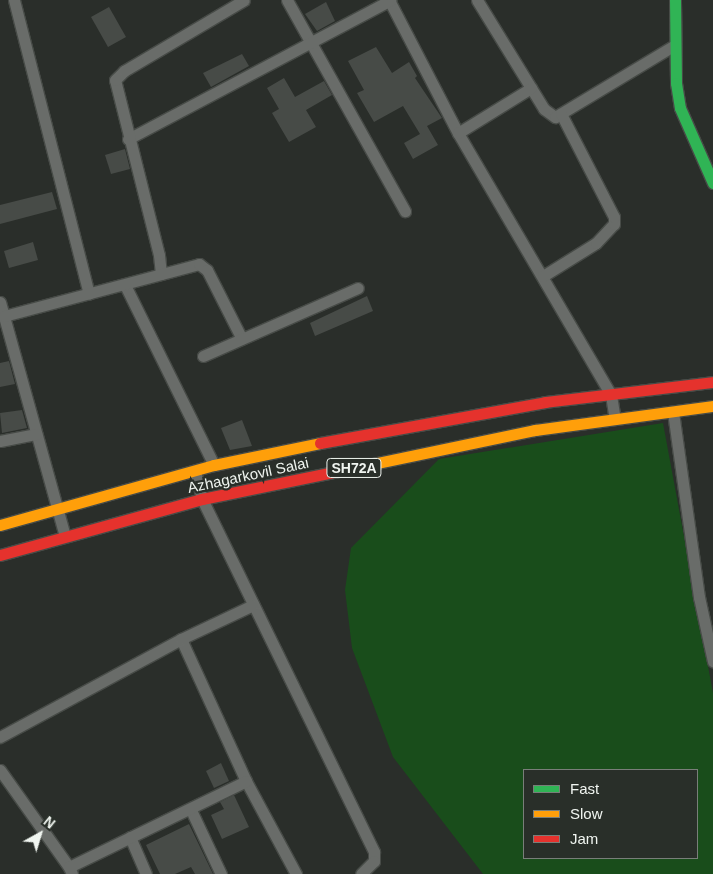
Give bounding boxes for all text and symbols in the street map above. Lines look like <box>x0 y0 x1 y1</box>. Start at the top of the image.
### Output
street label: Azhagarkovil Salai <box>186 453 310 497</box>
road number: SH72A <box>325 456 383 479</box>
legend <box>523 769 698 859</box>
text: Fast <box>570 780 599 797</box>
text: Slow <box>570 805 603 822</box>
north arrow <box>15 809 65 859</box>
text: N <box>40 813 58 832</box>
text: Jam <box>570 830 598 847</box>

